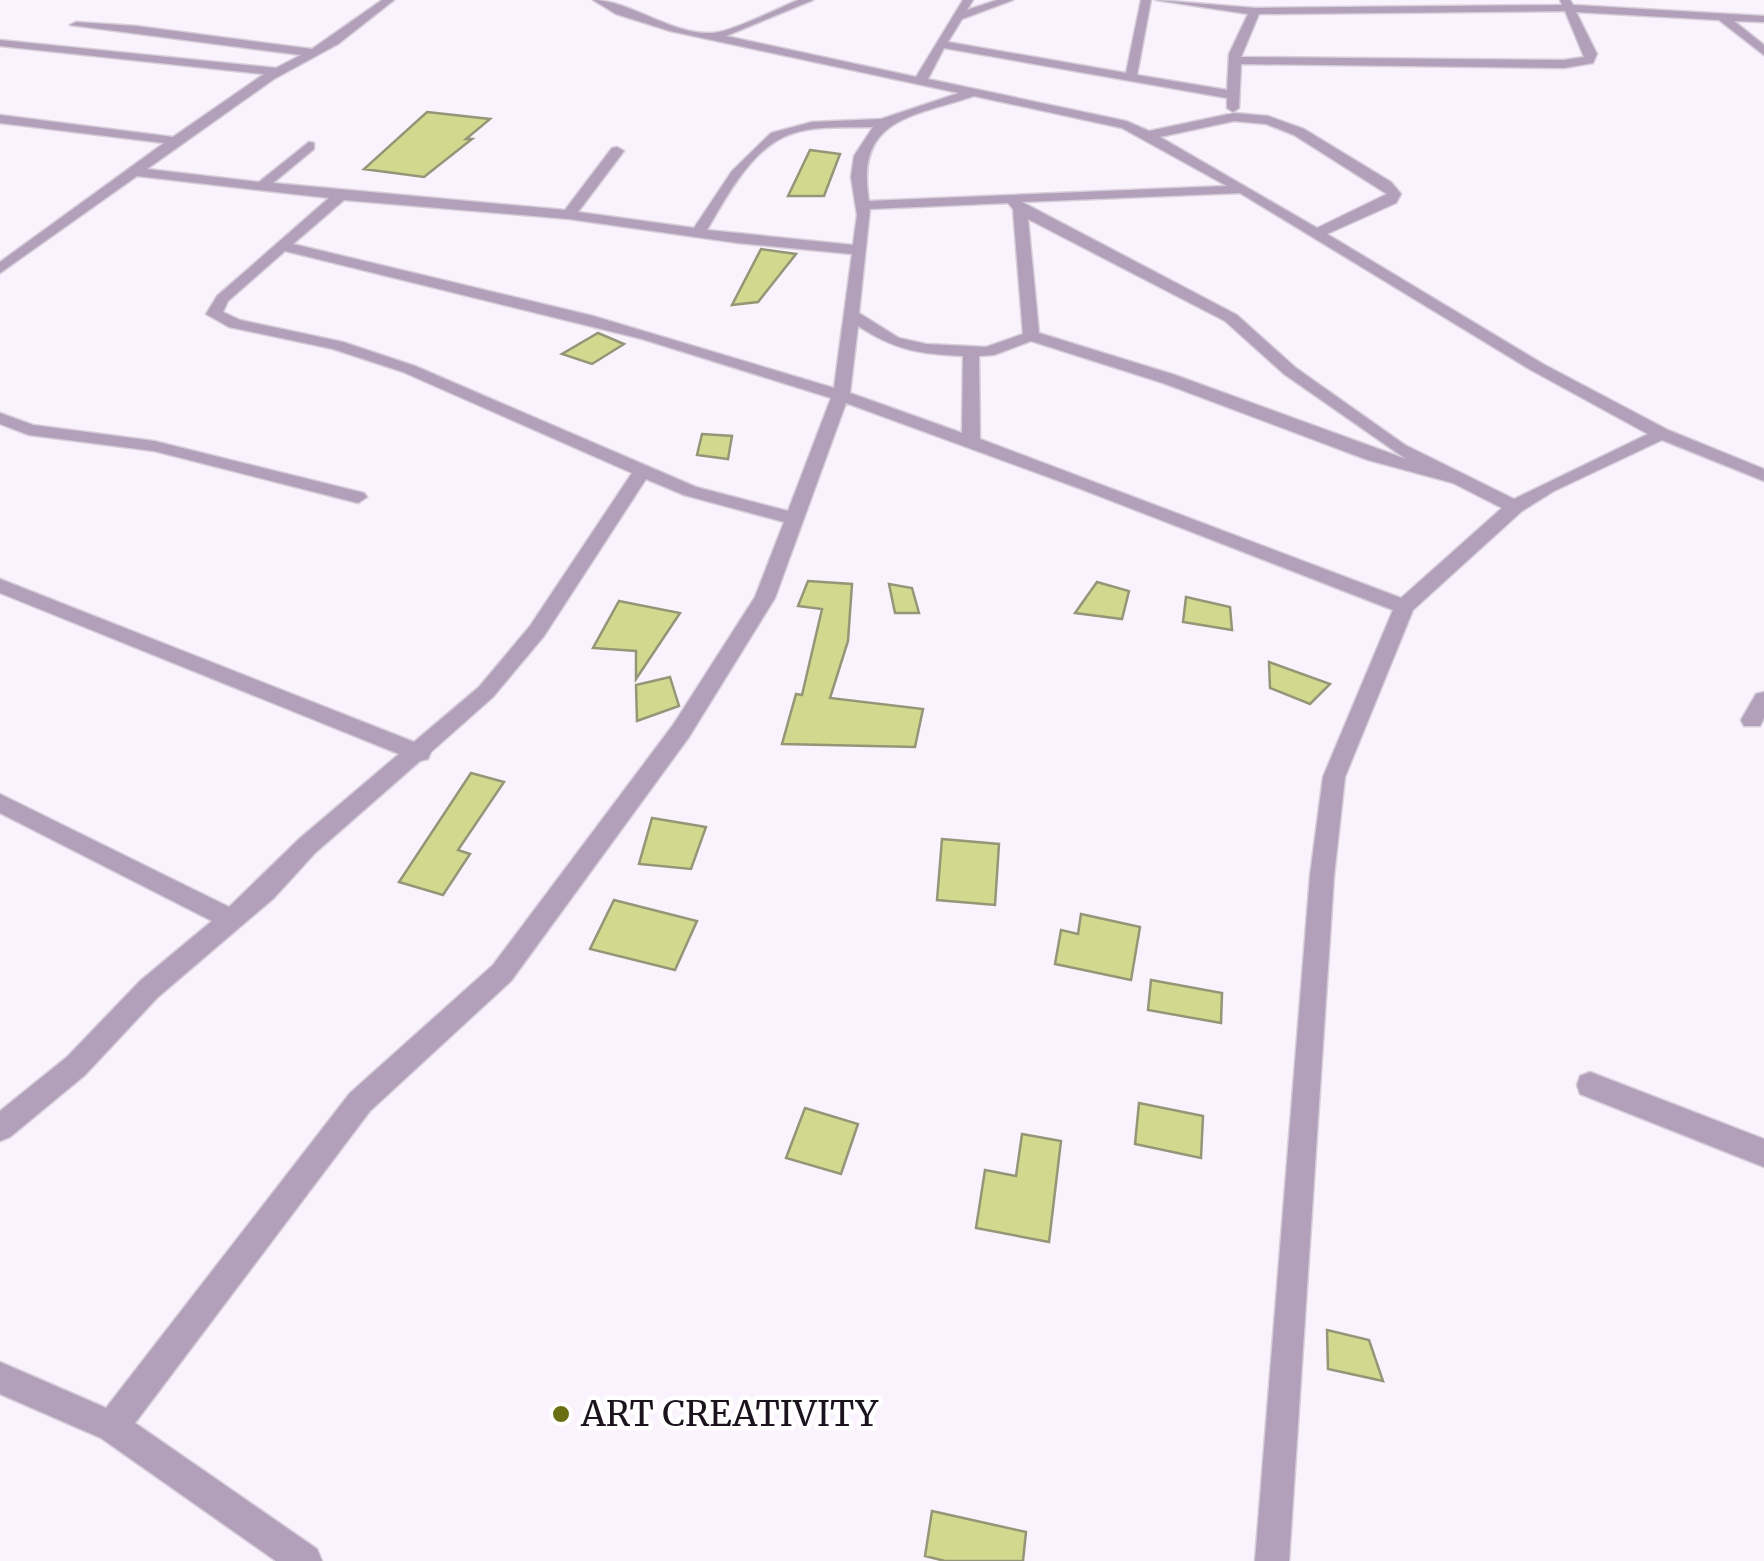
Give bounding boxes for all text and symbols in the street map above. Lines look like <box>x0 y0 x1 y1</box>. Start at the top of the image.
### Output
place label: ART CREATIVITY <box>580 1392 878 1436</box>
marker: ART CREATIVITY <box>550 1403 572 1425</box>

